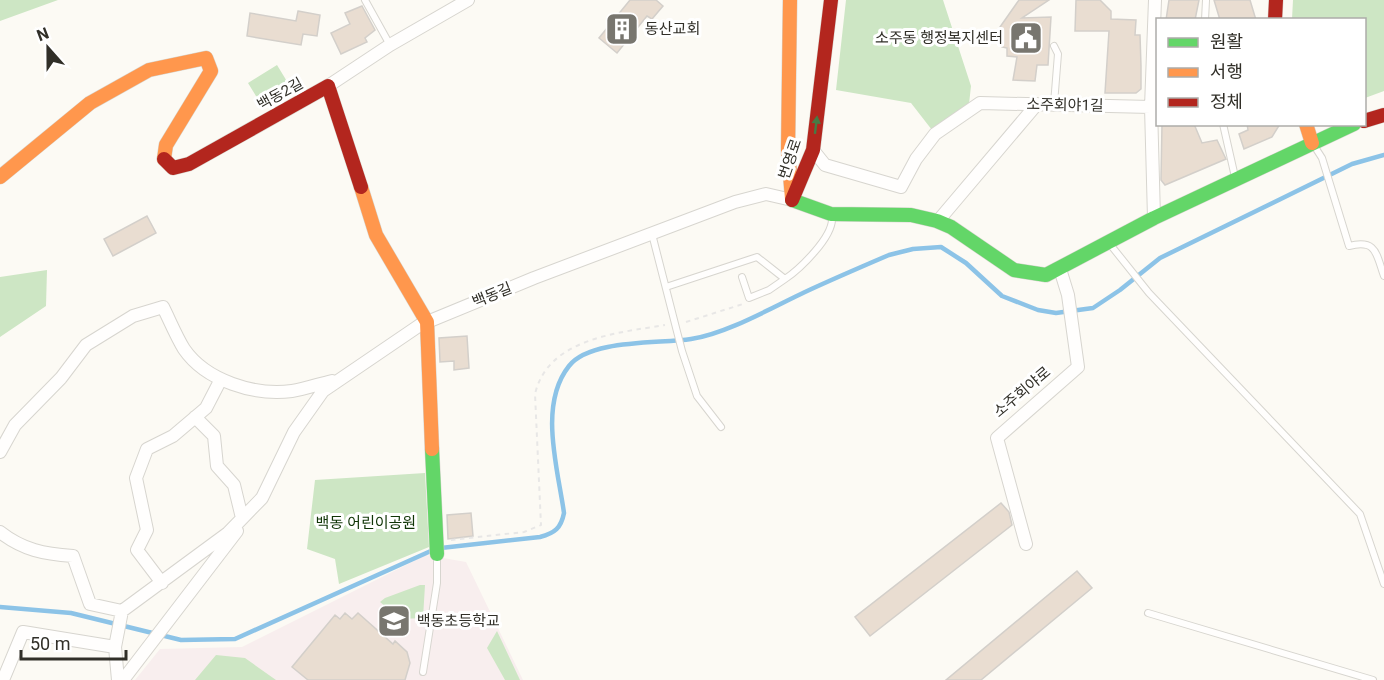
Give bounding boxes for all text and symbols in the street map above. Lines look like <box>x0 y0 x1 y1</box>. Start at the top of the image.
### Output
building icon: 동산교회 <box>604 11 640 47</box>
north arrow <box>18 18 78 78</box>
legend <box>1156 18 1366 126</box>
place label: 동산교회 <box>645 20 700 38</box>
public building icon: 소주동 행정복지센터 <box>1008 20 1044 56</box>
text: N <box>34 24 51 45</box>
place label: 소주동 행정복지센터 <box>875 29 1003 47</box>
text: 원활 <box>1210 31 1243 52</box>
text: 서행 <box>1210 61 1243 82</box>
street label: 백동2길 <box>254 74 306 114</box>
text: 정체 <box>1210 91 1243 112</box>
street label: 소주회야1길 <box>1026 95 1104 115</box>
one-way arrow <box>811 116 821 135</box>
street label: 번영로 <box>775 136 805 182</box>
street label: 백동길 <box>469 279 515 311</box>
street label: 소주회야로 <box>990 363 1054 421</box>
park label: 백동 어린이공원 <box>316 514 416 532</box>
school or university icon: 백동초등학교 <box>376 603 412 639</box>
place label: 백동초등학교 <box>417 612 500 630</box>
scale bar <box>21 623 126 661</box>
text: 50 m <box>30 633 70 654</box>

